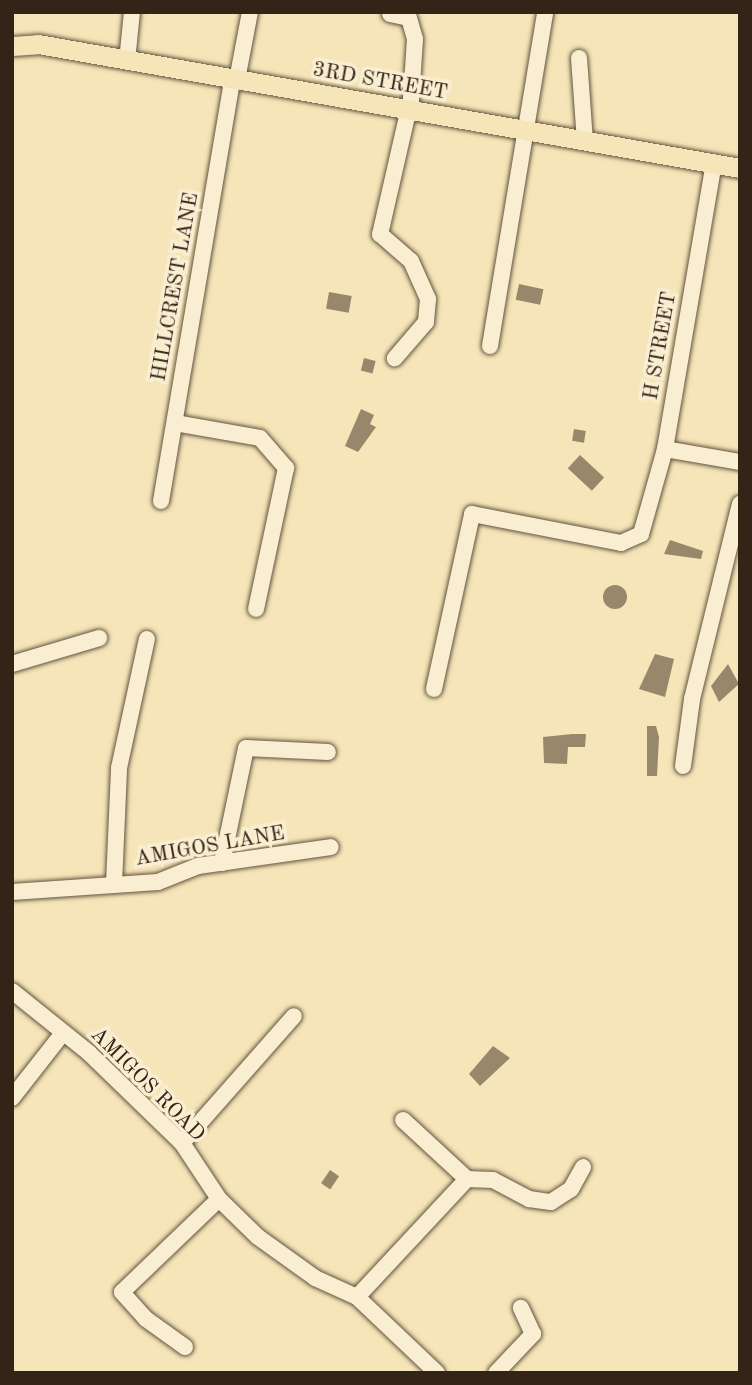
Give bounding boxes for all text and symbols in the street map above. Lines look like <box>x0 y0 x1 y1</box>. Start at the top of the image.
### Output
street label: 3RD STREET <box>311 58 449 106</box>
street label: HILLCREST LANE <box>147 191 205 383</box>
street label: H STREET <box>639 290 683 402</box>
street label: AMIGOS LANE <box>133 821 287 873</box>
street label: AMIGOS ROAD <box>85 1023 209 1147</box>

